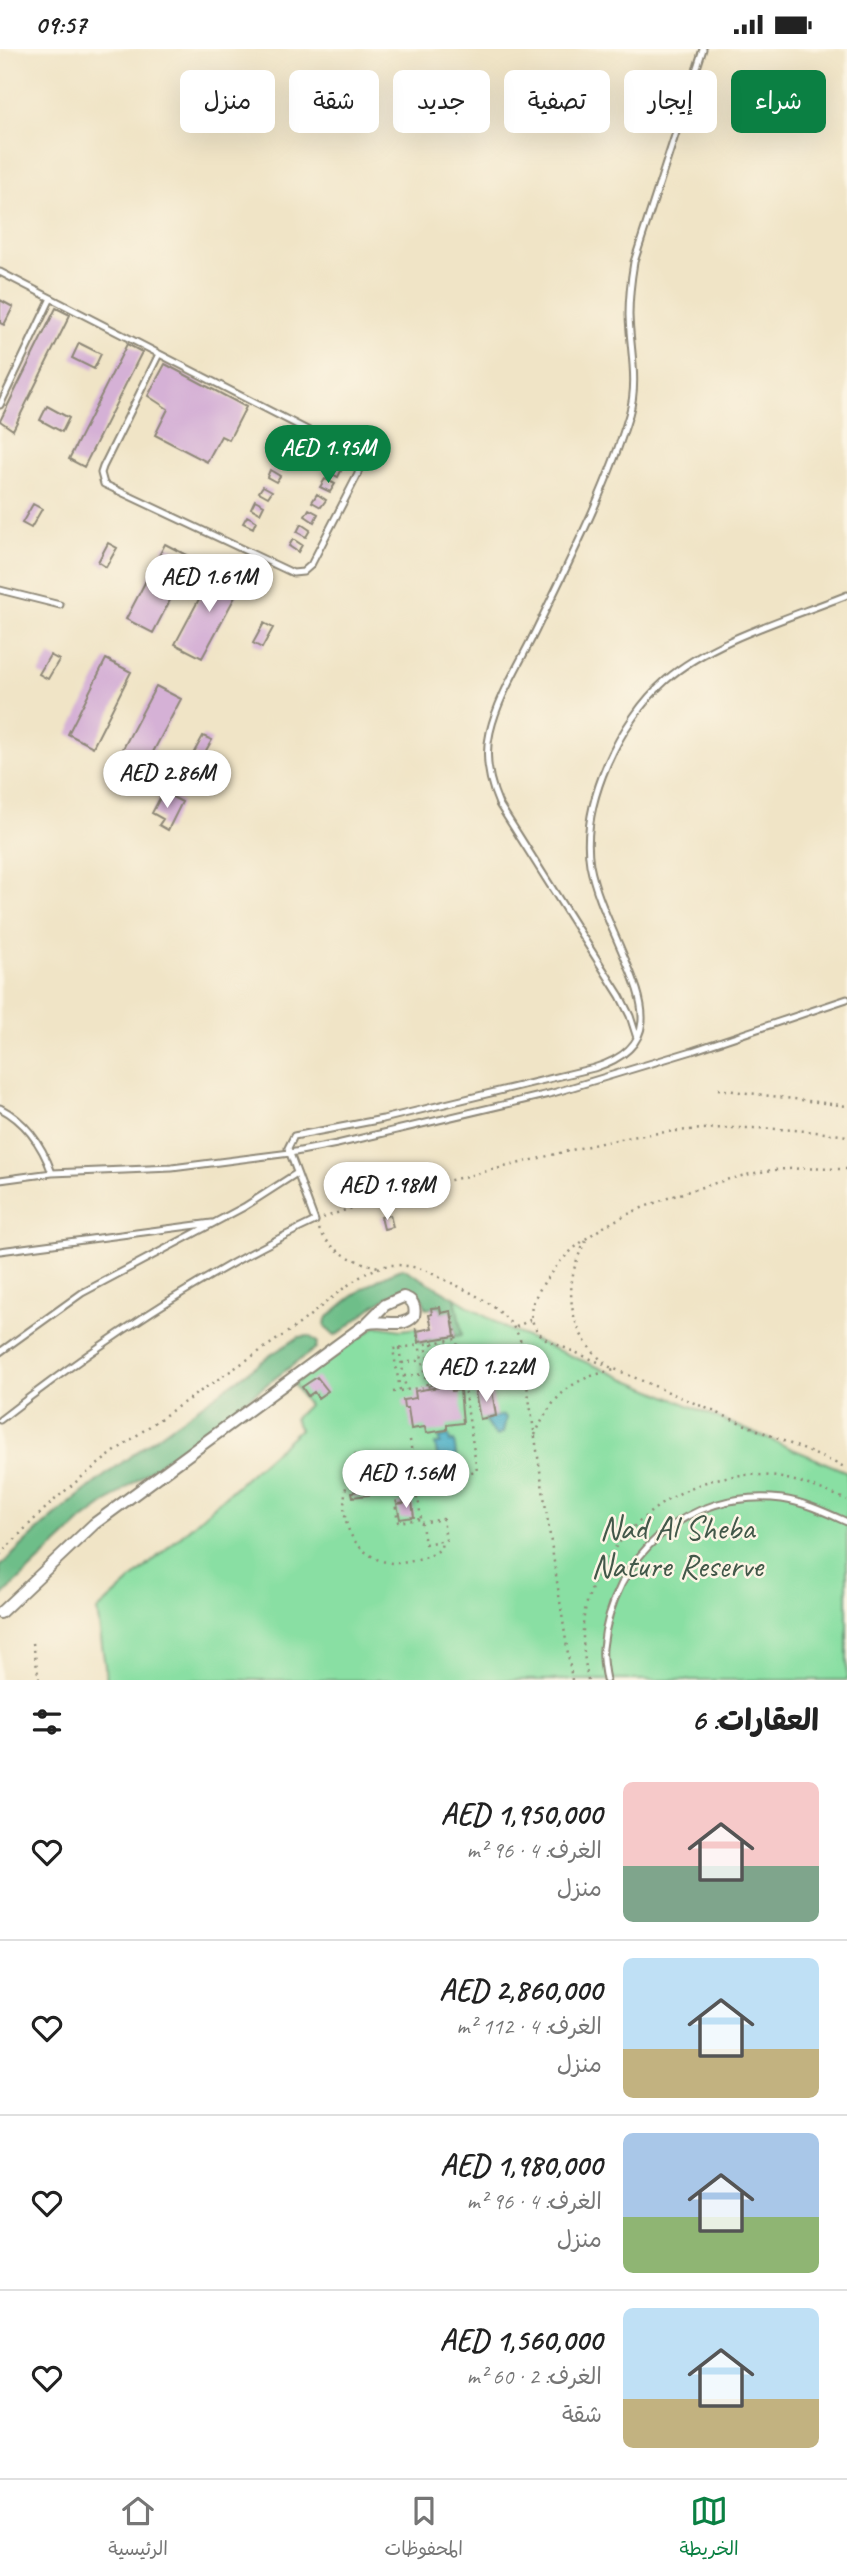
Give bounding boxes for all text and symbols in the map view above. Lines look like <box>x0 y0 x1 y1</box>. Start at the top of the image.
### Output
text: 09:57 <box>35 8 86 41</box>
chip: منزل <box>180 70 275 133</box>
chip: شقة <box>289 70 379 133</box>
chip: جديد <box>393 70 490 133</box>
chip: تصفية <box>504 70 610 133</box>
chip: إيجار <box>624 70 717 133</box>
chip: شراء <box>731 70 826 133</box>
pin: AED 1.95M <box>248 425 408 485</box>
text: AED 1.95M <box>281 433 375 462</box>
pin: AED 1.61M <box>129 554 289 614</box>
text: AED 1.61M <box>161 562 257 591</box>
pin: AED 2.86M <box>87 751 247 810</box>
text: AED 2.86M <box>119 758 215 787</box>
pin: AED 1.98M <box>307 1163 467 1222</box>
text: AED 1.98M <box>340 1170 434 1199</box>
pin: AED 1.22M <box>406 1345 566 1404</box>
text: AED 1.22M <box>438 1352 534 1381</box>
pin: AED 1.56M <box>326 1451 486 1510</box>
text: AED 1.56M <box>358 1458 454 1487</box>
park label: Nad Al Sheba Nature Reserve <box>591 1507 765 1587</box>
text: العقارات: 6 <box>691 1701 819 1739</box>
icon: filters <box>28 1703 66 1741</box>
text: AED 1,950,000 <box>441 1795 602 1833</box>
icon: home <box>679 1810 763 1894</box>
icon: heart <box>28 1833 66 1871</box>
text: الغرف: 4 · 96 m² <box>467 1836 602 1865</box>
text: منزل <box>557 1874 602 1903</box>
text: AED 2,860,000 <box>439 1971 602 2009</box>
icon: home <box>679 1986 763 2070</box>
icon: heart <box>28 2009 66 2047</box>
text: الغرف: 4 · 112 m² <box>456 2012 602 2041</box>
text: منزل <box>557 2050 602 2079</box>
text: AED 1,980,000 <box>440 2146 602 2184</box>
icon: home <box>679 2161 763 2245</box>
icon: heart <box>28 2184 66 2222</box>
text: الغرف: 4 · 96 m² <box>467 2187 602 2216</box>
text: منزل <box>557 2225 602 2254</box>
text: AED 1,560,000 <box>440 2321 602 2359</box>
icon: home <box>679 2336 763 2420</box>
icon: heart <box>28 2359 66 2397</box>
text: الغرف: 2 · 60 m² <box>467 2362 602 2391</box>
text: شقة <box>562 2400 602 2429</box>
tab: الرئيسية <box>108 2492 168 2565</box>
tab: المحفوظات <box>385 2492 463 2565</box>
tab: الخريطة <box>679 2492 739 2565</box>

